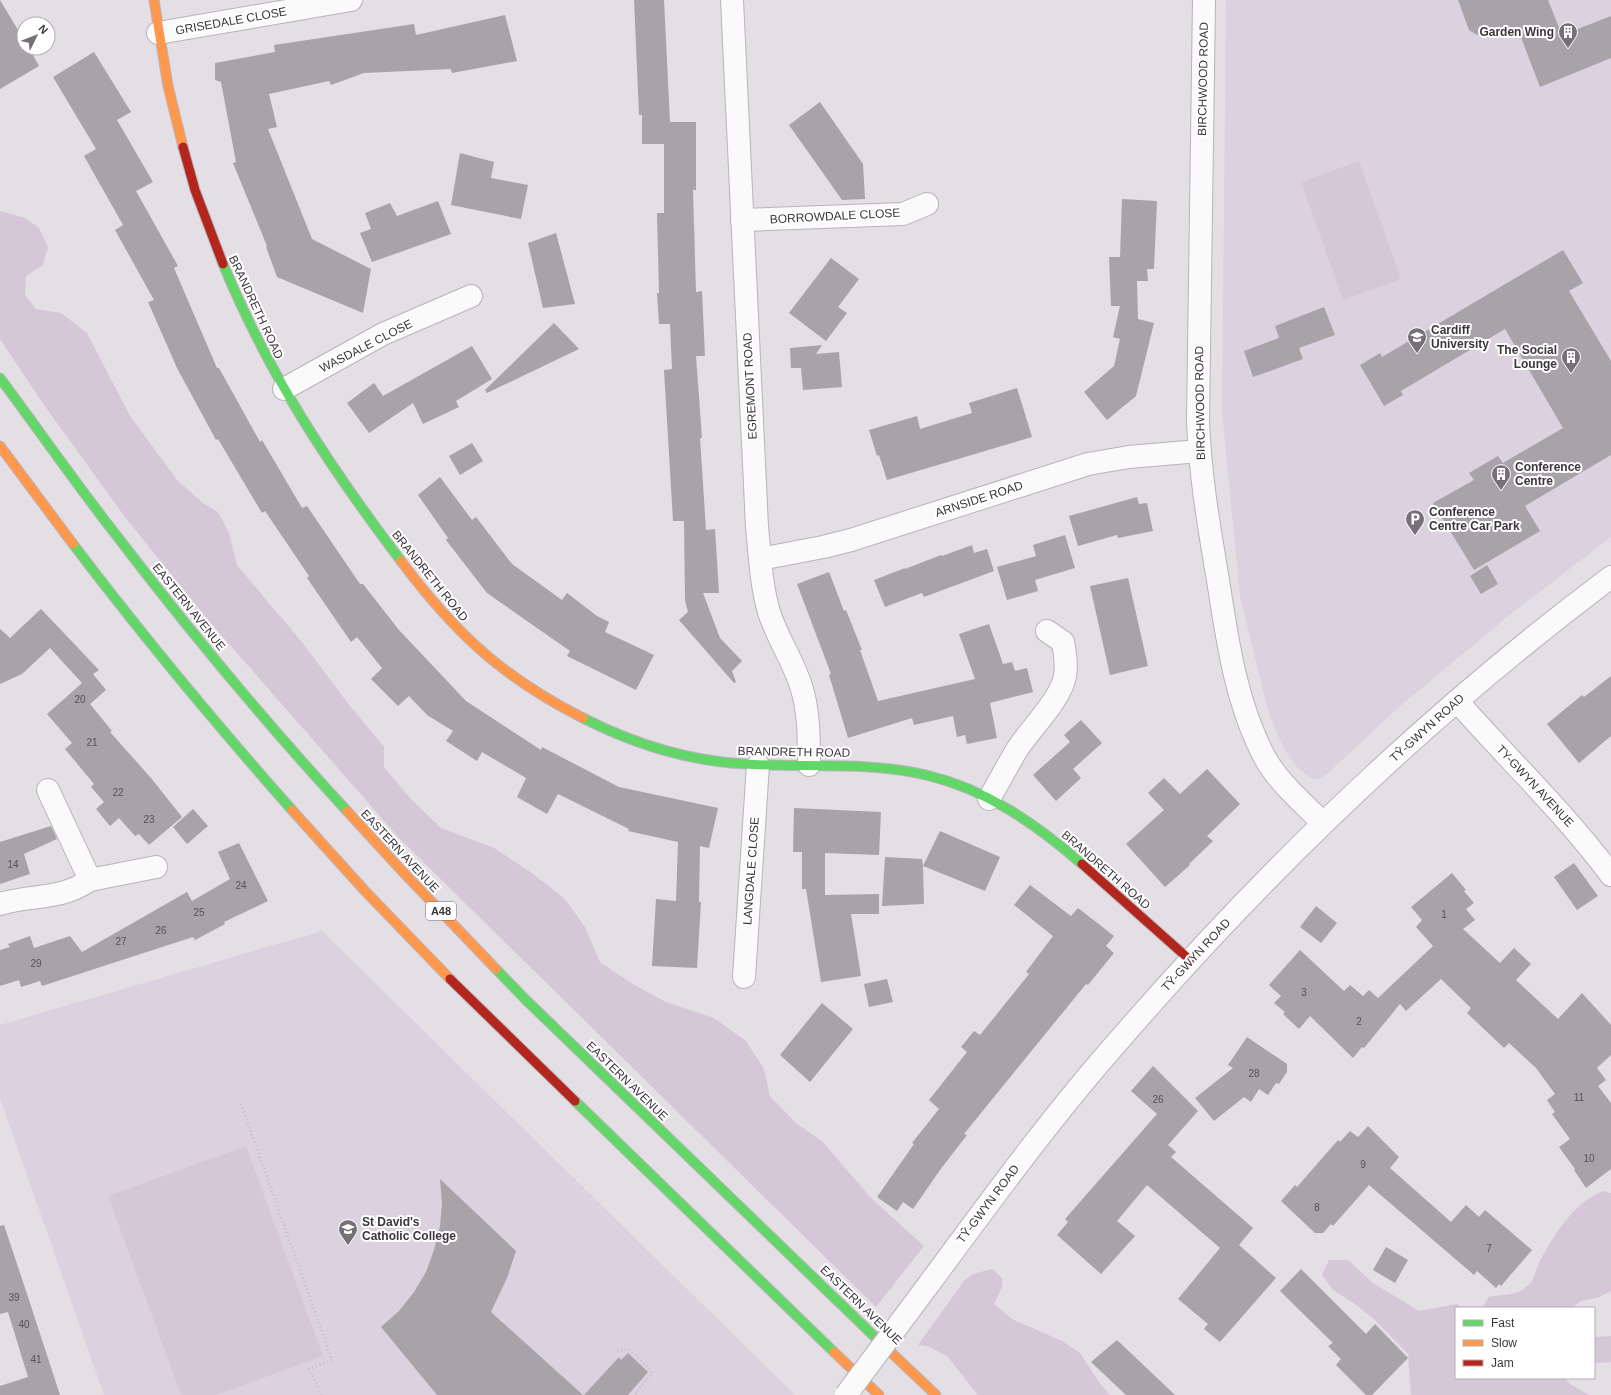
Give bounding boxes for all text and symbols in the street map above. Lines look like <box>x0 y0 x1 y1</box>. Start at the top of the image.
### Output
street label: GRISEDALE CLOSE <box>174 4 288 38</box>
north arrow <box>16 16 56 56</box>
building icon: Garden Wing <box>1557 21 1579 49</box>
text: N <box>36 22 50 36</box>
street label: BIRCHWOOD ROAD <box>1195 22 1211 136</box>
place label: Garden Wing <box>1479 25 1554 39</box>
street label: BORROWDALE CLOSE <box>769 206 901 226</box>
street label: BRANDRETH ROAD <box>226 253 286 361</box>
street label: WASDALE CLOSE <box>317 317 415 375</box>
place label: Cardiff University <box>1431 323 1489 351</box>
school or university icon: Cardiff University <box>1406 326 1428 354</box>
street label: EGREMONT ROAD <box>740 332 760 440</box>
place label: The Social Lounge <box>1497 343 1557 371</box>
street label: BIRCHWOOD ROAD <box>1192 346 1208 460</box>
building icon: The Social Lounge <box>1560 346 1582 374</box>
place label: Conference Centre <box>1515 460 1581 488</box>
building icon: Conference Centre <box>1490 463 1512 491</box>
street label: ARNSIDE ROAD <box>933 478 1025 520</box>
place label: Conference Centre Car Park <box>1429 505 1520 533</box>
parking icon: Conference Centre Car Park <box>1404 508 1426 536</box>
street label: BRANDRETH ROAD <box>389 528 471 624</box>
street label: EASTERN AVENUE <box>150 561 228 653</box>
street label: TŶ-GWYN ROAD <box>1386 690 1467 765</box>
house number: 20 <box>74 694 86 705</box>
house number: 21 <box>86 737 98 748</box>
street label: TY-GWYN AVENUE <box>1494 742 1576 830</box>
street label: BRANDRETH ROAD <box>738 744 851 760</box>
house number: 22 <box>112 787 124 798</box>
street label: EASTERN AVENUE <box>358 807 442 895</box>
house number: 23 <box>143 814 155 825</box>
street label: LANGDALE CLOSE <box>740 817 762 925</box>
street label: BRANDRETH ROAD <box>1059 828 1153 912</box>
house number: 14 <box>7 859 19 870</box>
house number: 24 <box>235 880 247 891</box>
road number: A48 <box>426 902 456 920</box>
house number: 25 <box>193 907 205 918</box>
house number: 1 <box>1441 909 1447 920</box>
street label: TŶ-GWYN ROAD <box>1158 915 1234 994</box>
house number: 26 <box>155 925 167 936</box>
house number: 27 <box>115 936 127 947</box>
house number: 29 <box>30 958 42 969</box>
house number: 3 <box>1301 987 1307 998</box>
house number: 2 <box>1356 1016 1362 1027</box>
street label: EASTERN AVENUE <box>583 1039 671 1123</box>
house number: 28 <box>1248 1068 1260 1079</box>
house number: 11 <box>1574 1092 1585 1103</box>
house number: 26 <box>1152 1094 1164 1105</box>
house number: 10 <box>1583 1153 1595 1164</box>
house number: 9 <box>1360 1159 1366 1170</box>
street label: TŶ-GWYN ROAD <box>953 1161 1022 1246</box>
house number: 8 <box>1314 1202 1320 1213</box>
place label: St David's Catholic College <box>362 1215 456 1243</box>
school or university icon: St David's Catholic College <box>337 1218 359 1246</box>
house number: 7 <box>1486 1243 1492 1254</box>
street label: EASTERN AVENUE <box>817 1263 905 1347</box>
house number: 39 <box>8 1292 20 1303</box>
legend <box>1455 1307 1595 1379</box>
text: Fast <box>1491 1316 1515 1330</box>
house number: 40 <box>18 1319 30 1330</box>
text: Slow <box>1491 1336 1517 1350</box>
house number: 41 <box>30 1354 42 1365</box>
text: Jam <box>1491 1356 1514 1370</box>

